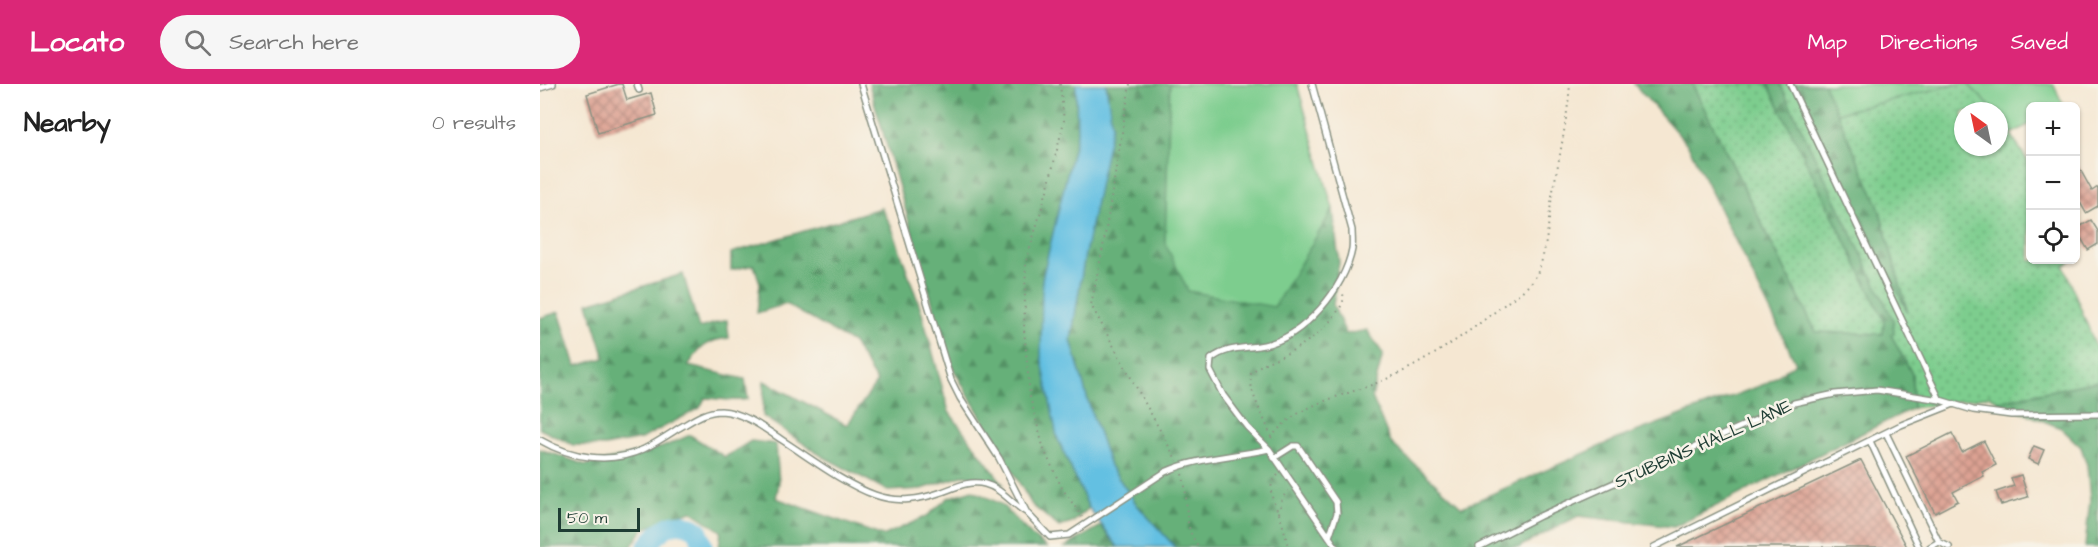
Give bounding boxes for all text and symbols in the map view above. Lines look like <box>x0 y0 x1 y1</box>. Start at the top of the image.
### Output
search box <box>160 15 580 69</box>
text: Locato <box>30 23 124 62</box>
icon: search <box>181 26 214 59</box>
text: Search here <box>229 27 359 58</box>
text: Map <box>1807 28 1847 57</box>
text: Directions <box>1880 28 1978 57</box>
text: Saved <box>2011 28 2068 57</box>
north arrow <box>1954 102 2008 156</box>
map controls <box>2026 102 2080 264</box>
button: + <box>2026 102 2080 156</box>
text: Nearby <box>24 105 111 141</box>
text: 0 results <box>432 109 516 137</box>
button: − <box>2026 156 2080 210</box>
button: locate <box>2026 210 2080 264</box>
street label: STUBBINS HALL LANE <box>1610 393 1796 494</box>
scale bar <box>558 505 640 532</box>
text: 50 m <box>567 507 607 529</box>

